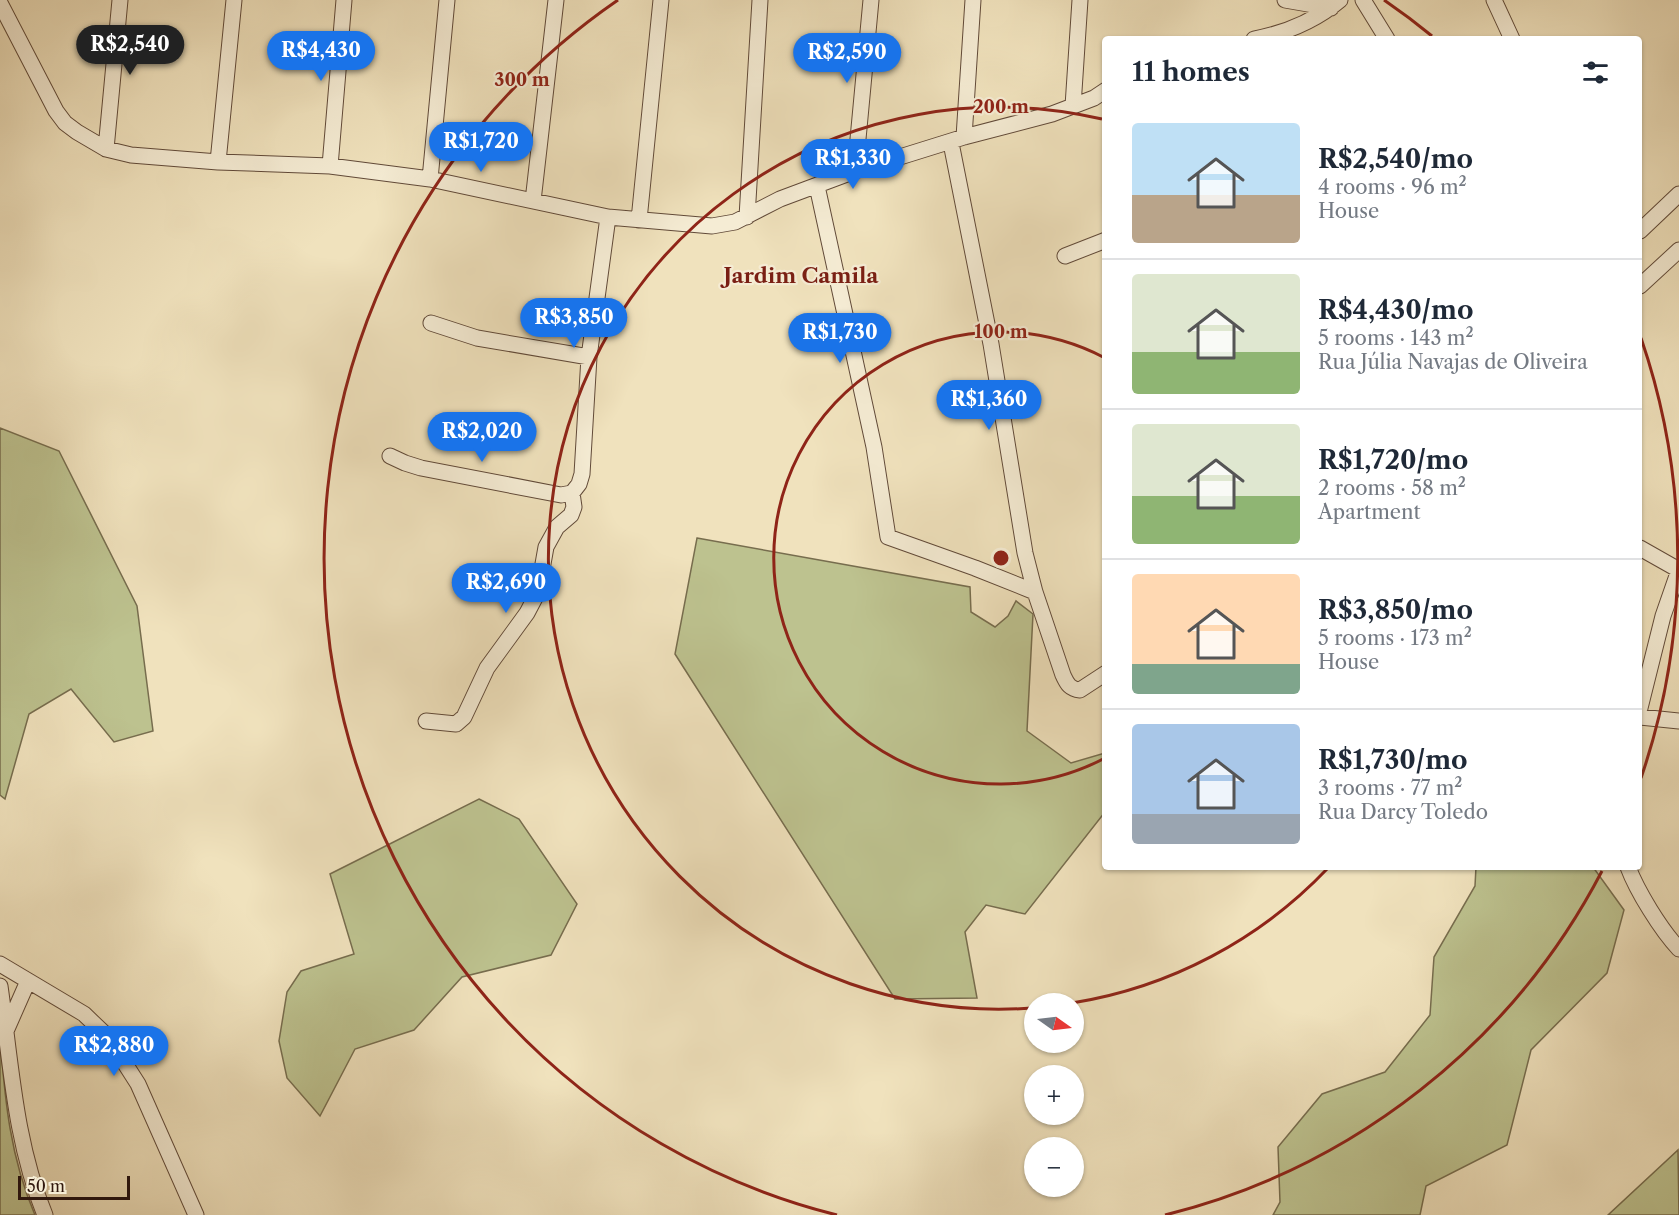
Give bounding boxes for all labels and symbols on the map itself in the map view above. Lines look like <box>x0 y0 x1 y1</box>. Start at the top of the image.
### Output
pin: R$2,540 <box>75 25 185 76</box>
pin: R$4,430 <box>266 31 376 82</box>
pin: R$2,590 <box>792 33 902 84</box>
text: 300 m <box>494 69 550 91</box>
text: 200 m <box>973 96 1029 118</box>
pin: R$1,720 <box>426 122 536 173</box>
pin: R$1,330 <box>798 139 908 190</box>
district label: Jardim Camila <box>720 263 879 288</box>
pin: R$3,850 <box>519 298 629 349</box>
pin: R$1,730 <box>785 313 895 364</box>
text: 100 m <box>974 321 1028 343</box>
pin: R$1,360 <box>934 380 1044 431</box>
pin: R$2,020 <box>427 412 537 463</box>
centre of rings <box>991 548 1011 568</box>
pin: R$2,690 <box>451 563 561 614</box>
north arrow <box>1024 993 1084 1053</box>
pin: R$2,880 <box>59 1026 169 1077</box>
scale bar <box>18 1173 130 1200</box>

